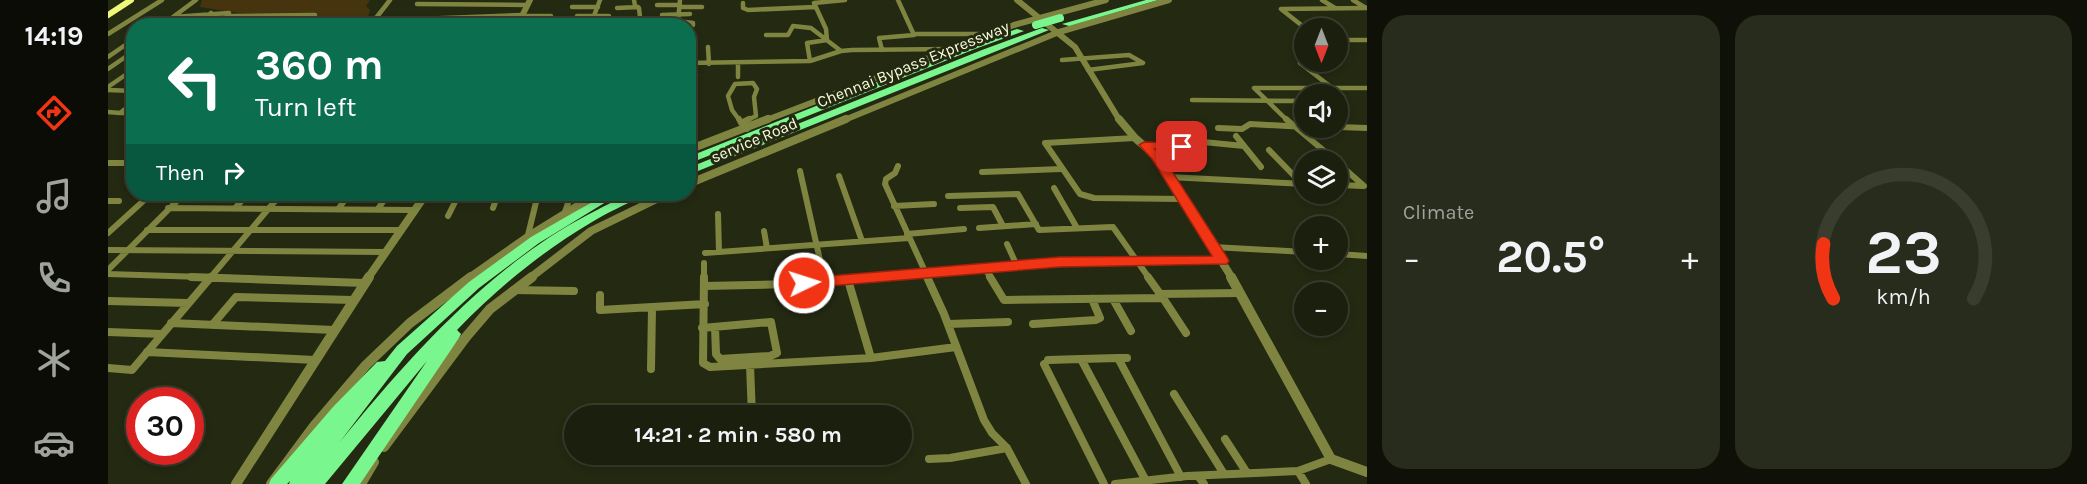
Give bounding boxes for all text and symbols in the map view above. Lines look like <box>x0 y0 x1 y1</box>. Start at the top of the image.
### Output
street label: Chennai Bypass Expressway <box>814 16 1012 111</box>
north arrow <box>1294 18 1348 72</box>
map controls <box>1294 18 1348 336</box>
text: 14:19 <box>24 20 84 52</box>
text: 360 m <box>255 40 384 90</box>
icon: left <box>156 42 234 120</box>
button: sound <box>1294 84 1348 138</box>
text: Turn left <box>255 91 356 123</box>
icon: directions <box>33 92 75 134</box>
street label: service Road <box>708 113 800 167</box>
pin <box>1156 121 1207 172</box>
icon: arrive <box>1165 130 1198 163</box>
button: layers <box>1294 150 1348 204</box>
icon: right <box>217 156 250 189</box>
text: Then <box>156 160 205 186</box>
icon: music <box>33 175 75 217</box>
text: Climate <box>1403 201 1474 224</box>
button: + <box>1294 216 1348 270</box>
text: 23 <box>1865 216 1942 289</box>
text: 20.5° <box>1496 231 1605 283</box>
text: − <box>1403 239 1420 277</box>
text: + <box>1681 239 1698 277</box>
position arrow <box>772 251 836 315</box>
icon: phone <box>33 257 75 299</box>
button: − <box>1294 282 1348 336</box>
text: km/h <box>1876 284 1930 309</box>
icon: climate <box>33 339 75 381</box>
speed limit sign: 30 <box>126 387 204 465</box>
icon: car <box>33 422 75 464</box>
text: 14:21 · 2 min · 580 m <box>634 422 842 448</box>

